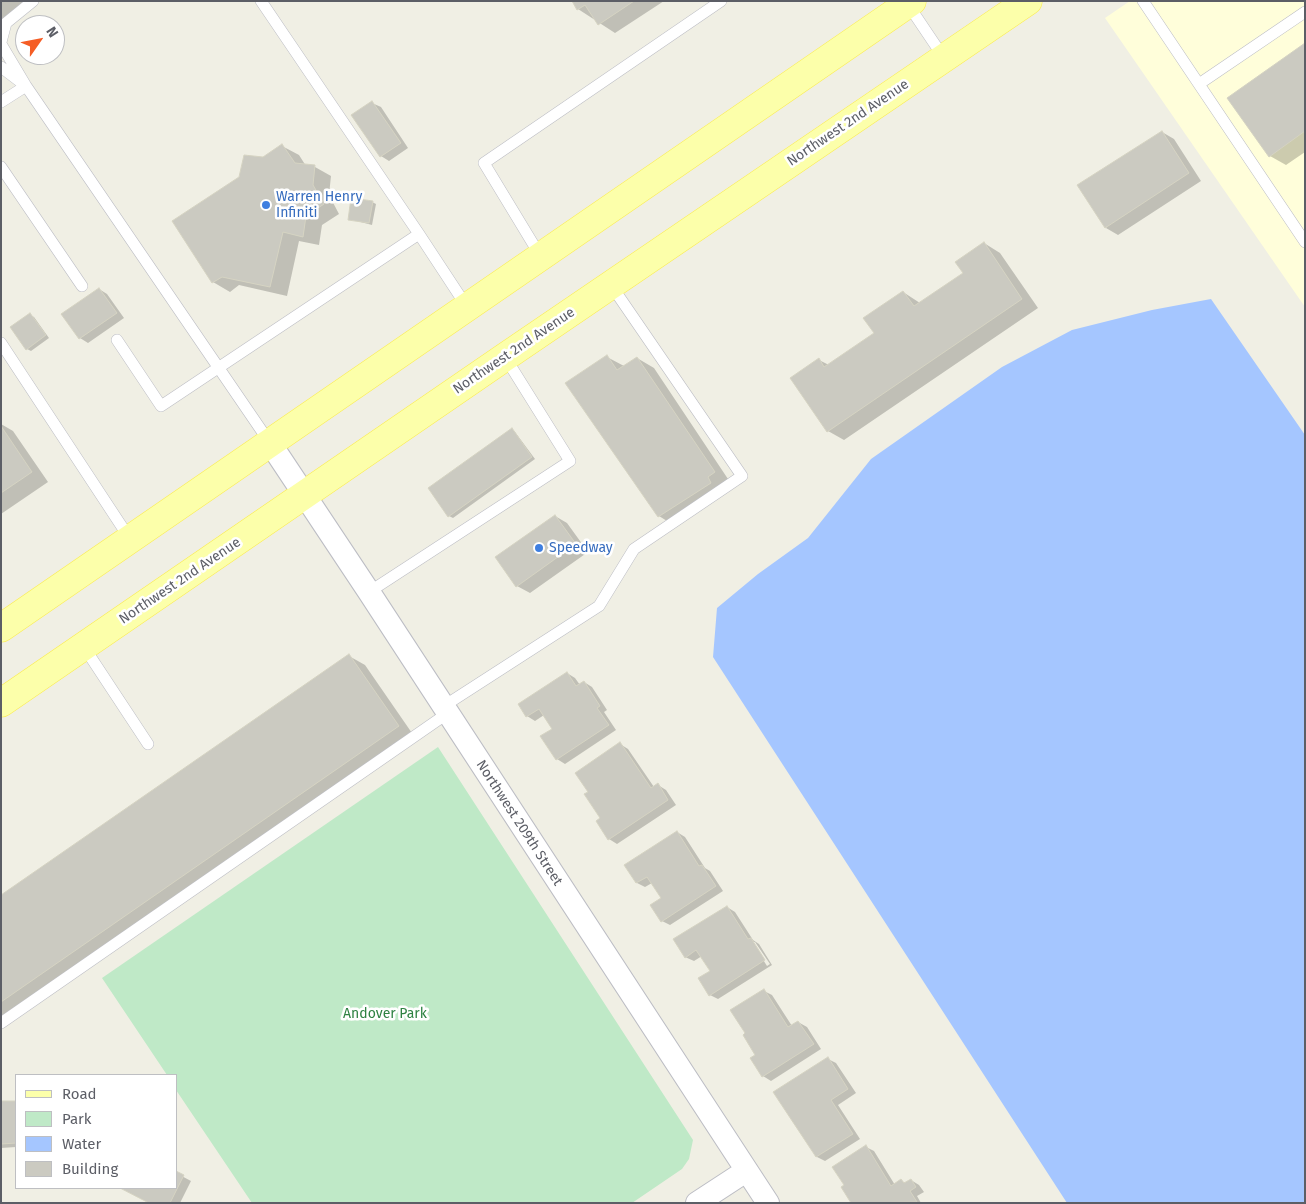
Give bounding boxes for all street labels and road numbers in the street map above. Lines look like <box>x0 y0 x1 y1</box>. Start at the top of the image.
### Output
street label: Northwest 2nd Avenue <box>784 76 912 170</box>
street label: Northwest 2nd Avenue <box>450 304 578 398</box>
street label: Northwest 2nd Avenue <box>116 534 244 628</box>
street label: Northwest 209th Street <box>472 757 566 889</box>

